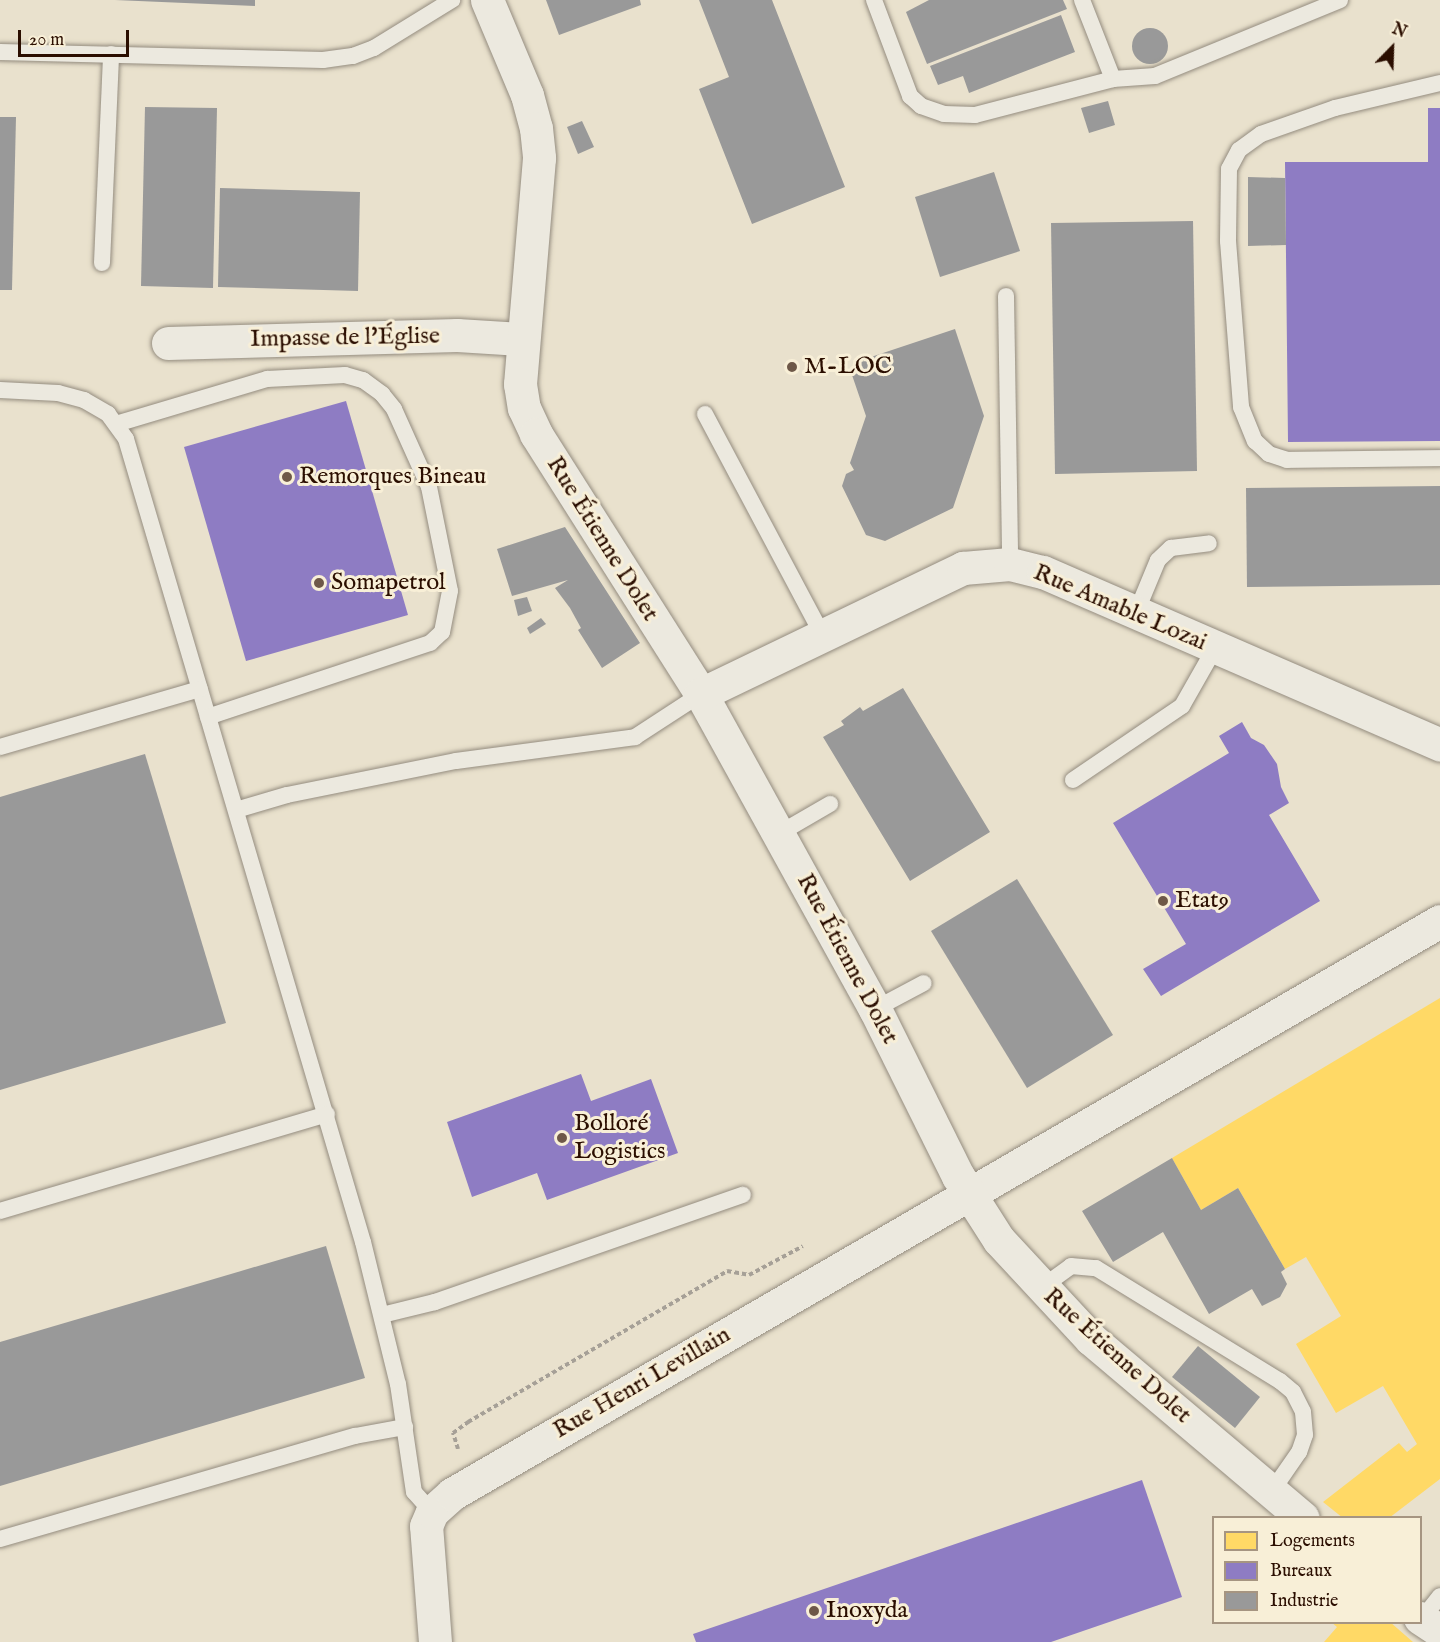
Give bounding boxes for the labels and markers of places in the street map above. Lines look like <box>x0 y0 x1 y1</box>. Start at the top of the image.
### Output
place label: M-LOC <box>804 353 892 381</box>
marker: M-LOC <box>785 360 799 374</box>
place label: Remorques Bineau <box>299 463 486 491</box>
marker: Remorques Bineau <box>280 470 294 484</box>
place label: Somapetrol <box>331 569 446 597</box>
marker: Somapetrol <box>312 576 326 590</box>
place label: Etat9 <box>1175 887 1229 915</box>
marker: Etat9 <box>1156 894 1170 908</box>
place label: Bolloré Logistics <box>574 1110 665 1166</box>
marker: Bolloré Logistics <box>555 1131 569 1145</box>
place label: Inoxyda <box>826 1597 908 1625</box>
marker: Inoxyda <box>807 1604 821 1618</box>

